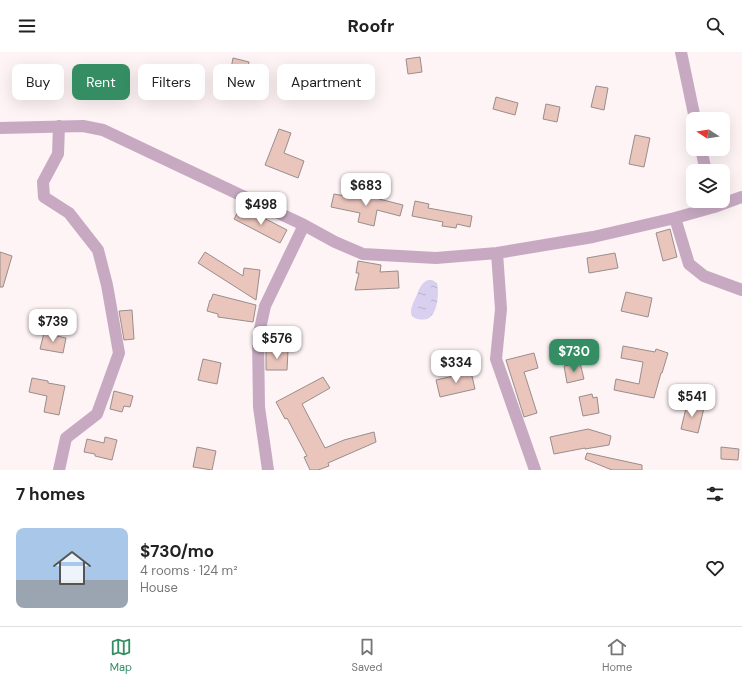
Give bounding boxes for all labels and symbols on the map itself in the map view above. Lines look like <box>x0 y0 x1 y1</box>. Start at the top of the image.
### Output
north arrow <box>686 112 730 156</box>
pin: $683 <box>342 173 390 207</box>
pin: $498 <box>237 192 285 226</box>
pin: $739 <box>29 309 77 343</box>
pin: $576 <box>253 326 301 360</box>
pin: $730 <box>550 339 598 373</box>
pin: $334 <box>432 350 480 384</box>
pin: $541 <box>668 384 716 418</box>

